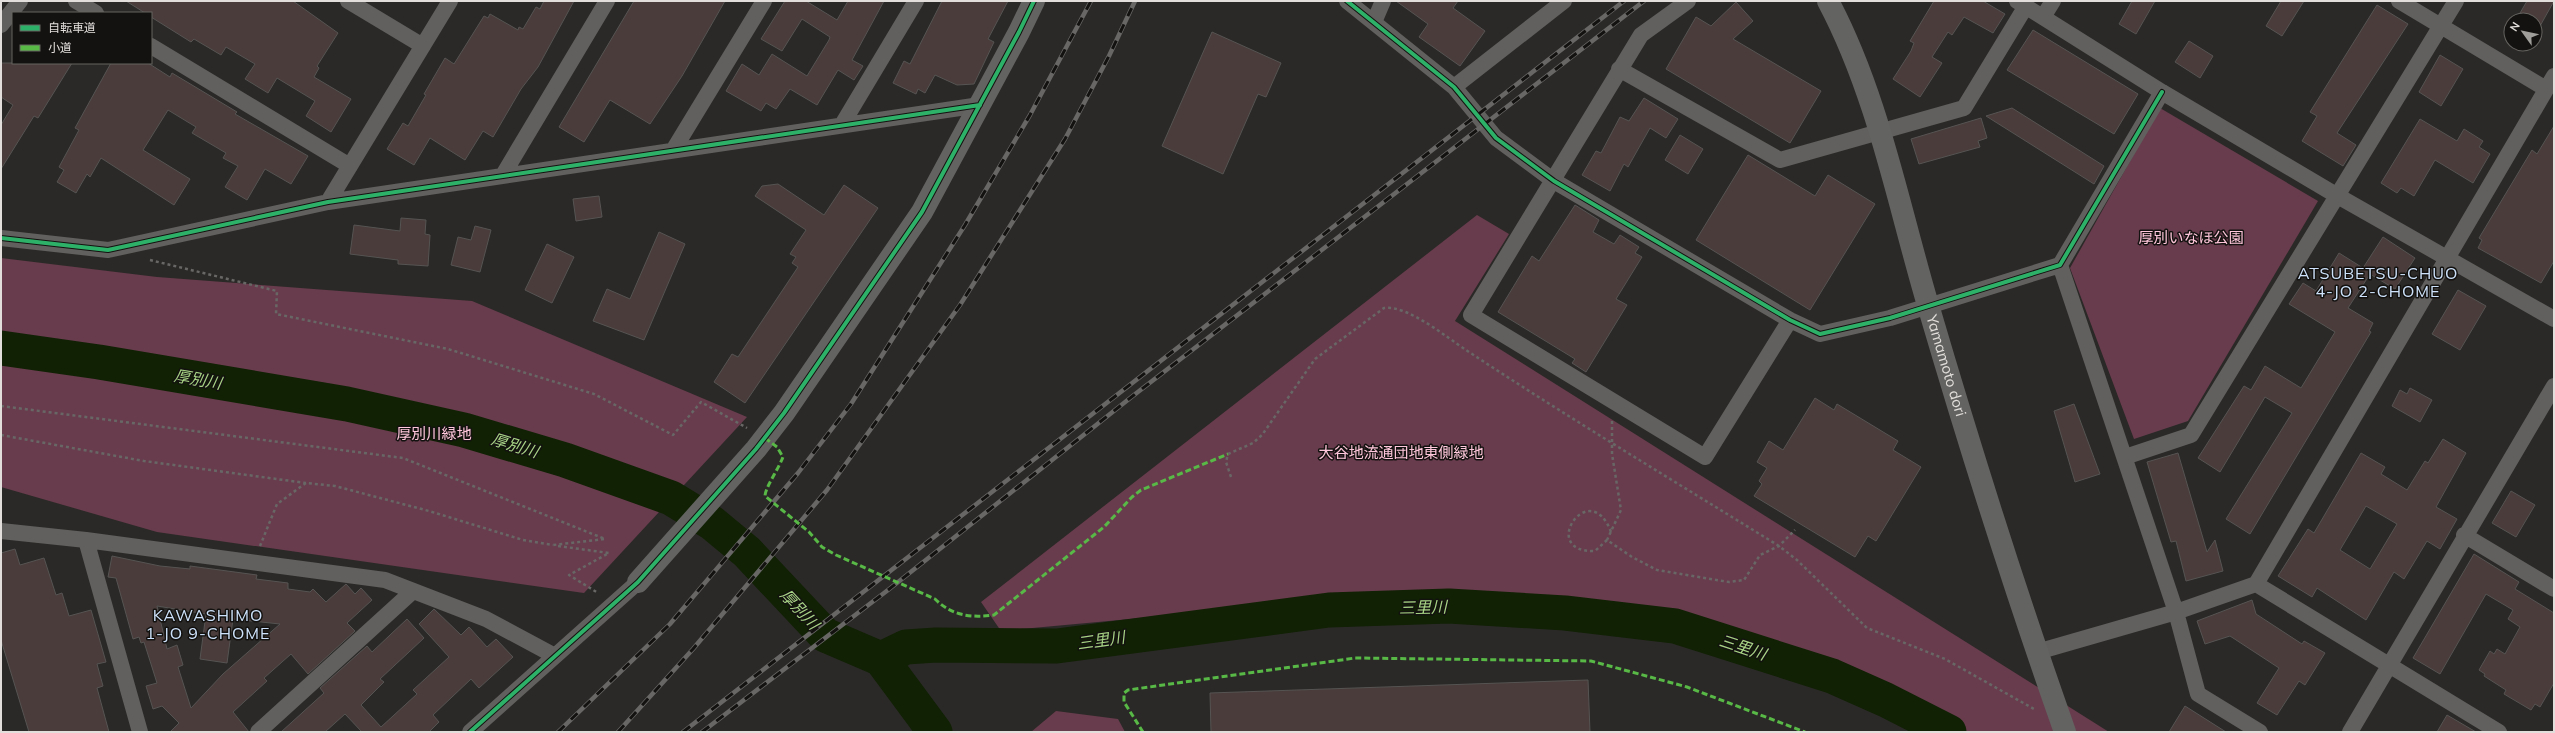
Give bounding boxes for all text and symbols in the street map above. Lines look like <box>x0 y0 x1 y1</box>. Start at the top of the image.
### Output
legend <box>12 12 152 64</box>
north arrow <box>2503 12 2543 52</box>
text: N <box>2506 19 2523 34</box>
text: 自転車道 <box>48 20 96 35</box>
text: 小道 <box>48 40 72 55</box>
park label: 厚別いなほ公園 <box>2138 228 2244 247</box>
district label: ATSUBETSU-CHUO 4-JO 2-CHOME <box>2298 263 2458 301</box>
street label: Yamamoto dori <box>1922 311 1971 419</box>
water label: 厚別川 <box>173 365 225 393</box>
park label: 厚別川緑地 <box>396 424 472 443</box>
water label: 厚別川 <box>489 428 543 462</box>
park label: 大谷地流通団地東側緑地 <box>1318 443 1484 462</box>
water label: 厚別川 <box>776 585 825 635</box>
water label: 三里川 <box>1399 597 1449 617</box>
district label: KAWASHIMO 1-JO 9-CHOME <box>146 605 270 643</box>
water label: 三里川 <box>1076 626 1128 653</box>
water label: 三里川 <box>1717 630 1771 665</box>

